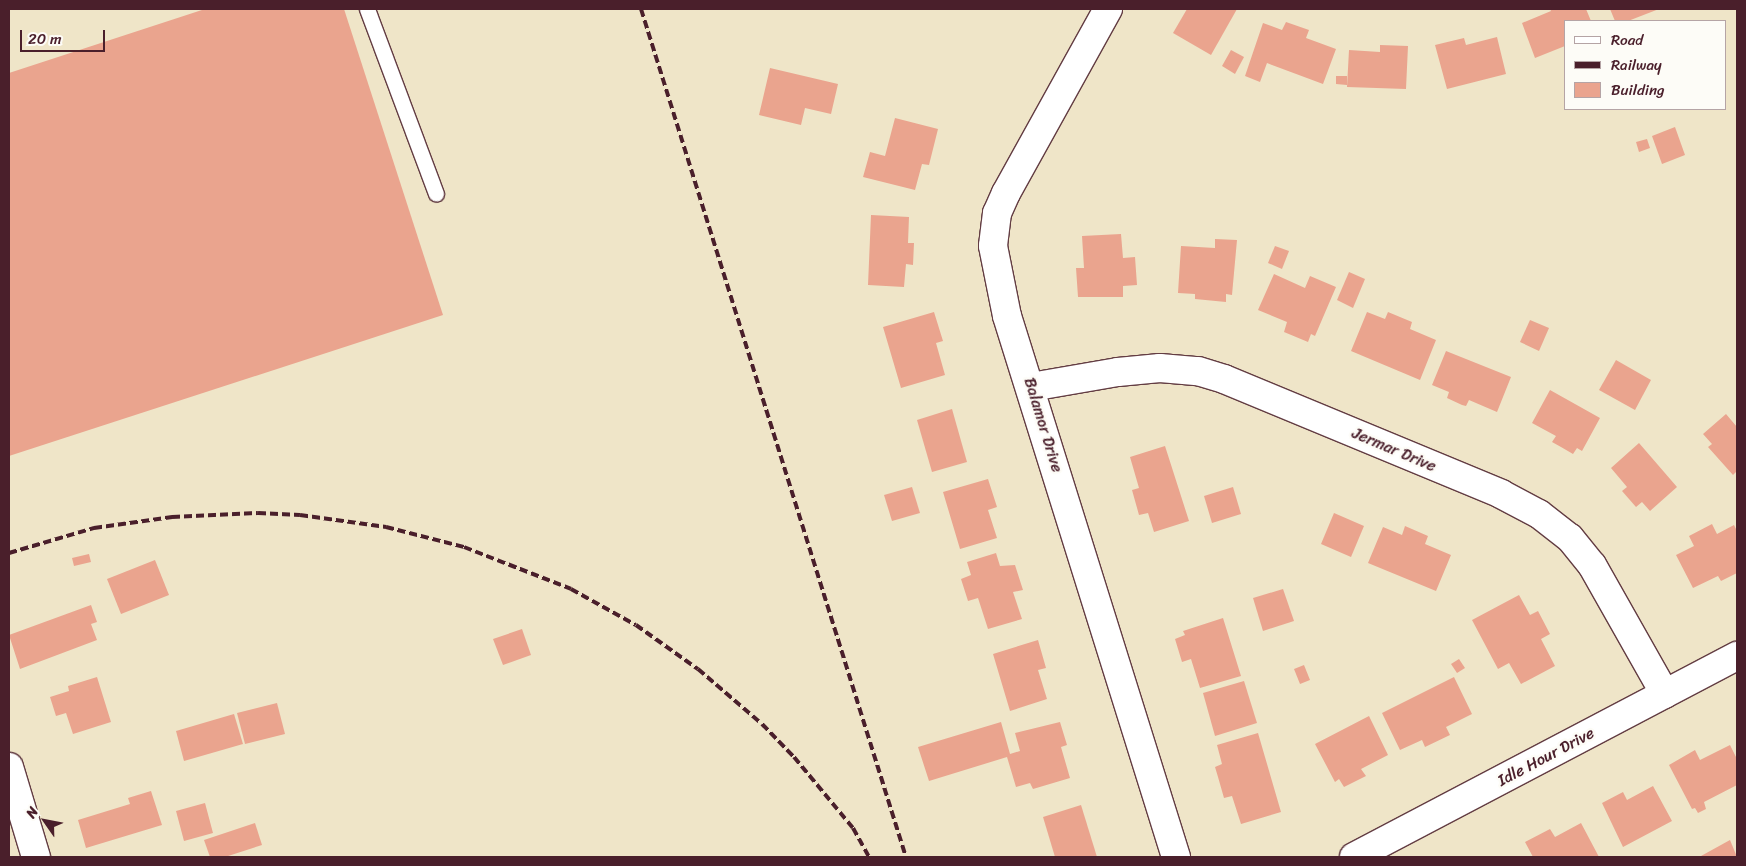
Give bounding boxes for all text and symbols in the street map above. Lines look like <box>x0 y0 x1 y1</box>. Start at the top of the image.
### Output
scale bar <box>22 20 108 52</box>
legend <box>1564 20 1726 110</box>
text: 20 m <box>28 26 62 52</box>
text: Road <box>1611 27 1643 53</box>
text: Railway <box>1611 52 1662 78</box>
text: Building <box>1611 77 1665 103</box>
street label: Balamor Drive <box>1020 375 1066 475</box>
street label: Jermar Drive <box>1349 424 1439 476</box>
street label: Idle Hour Drive <box>1494 723 1598 791</box>
north arrow <box>20 796 70 846</box>
text: N <box>19 802 45 823</box>

